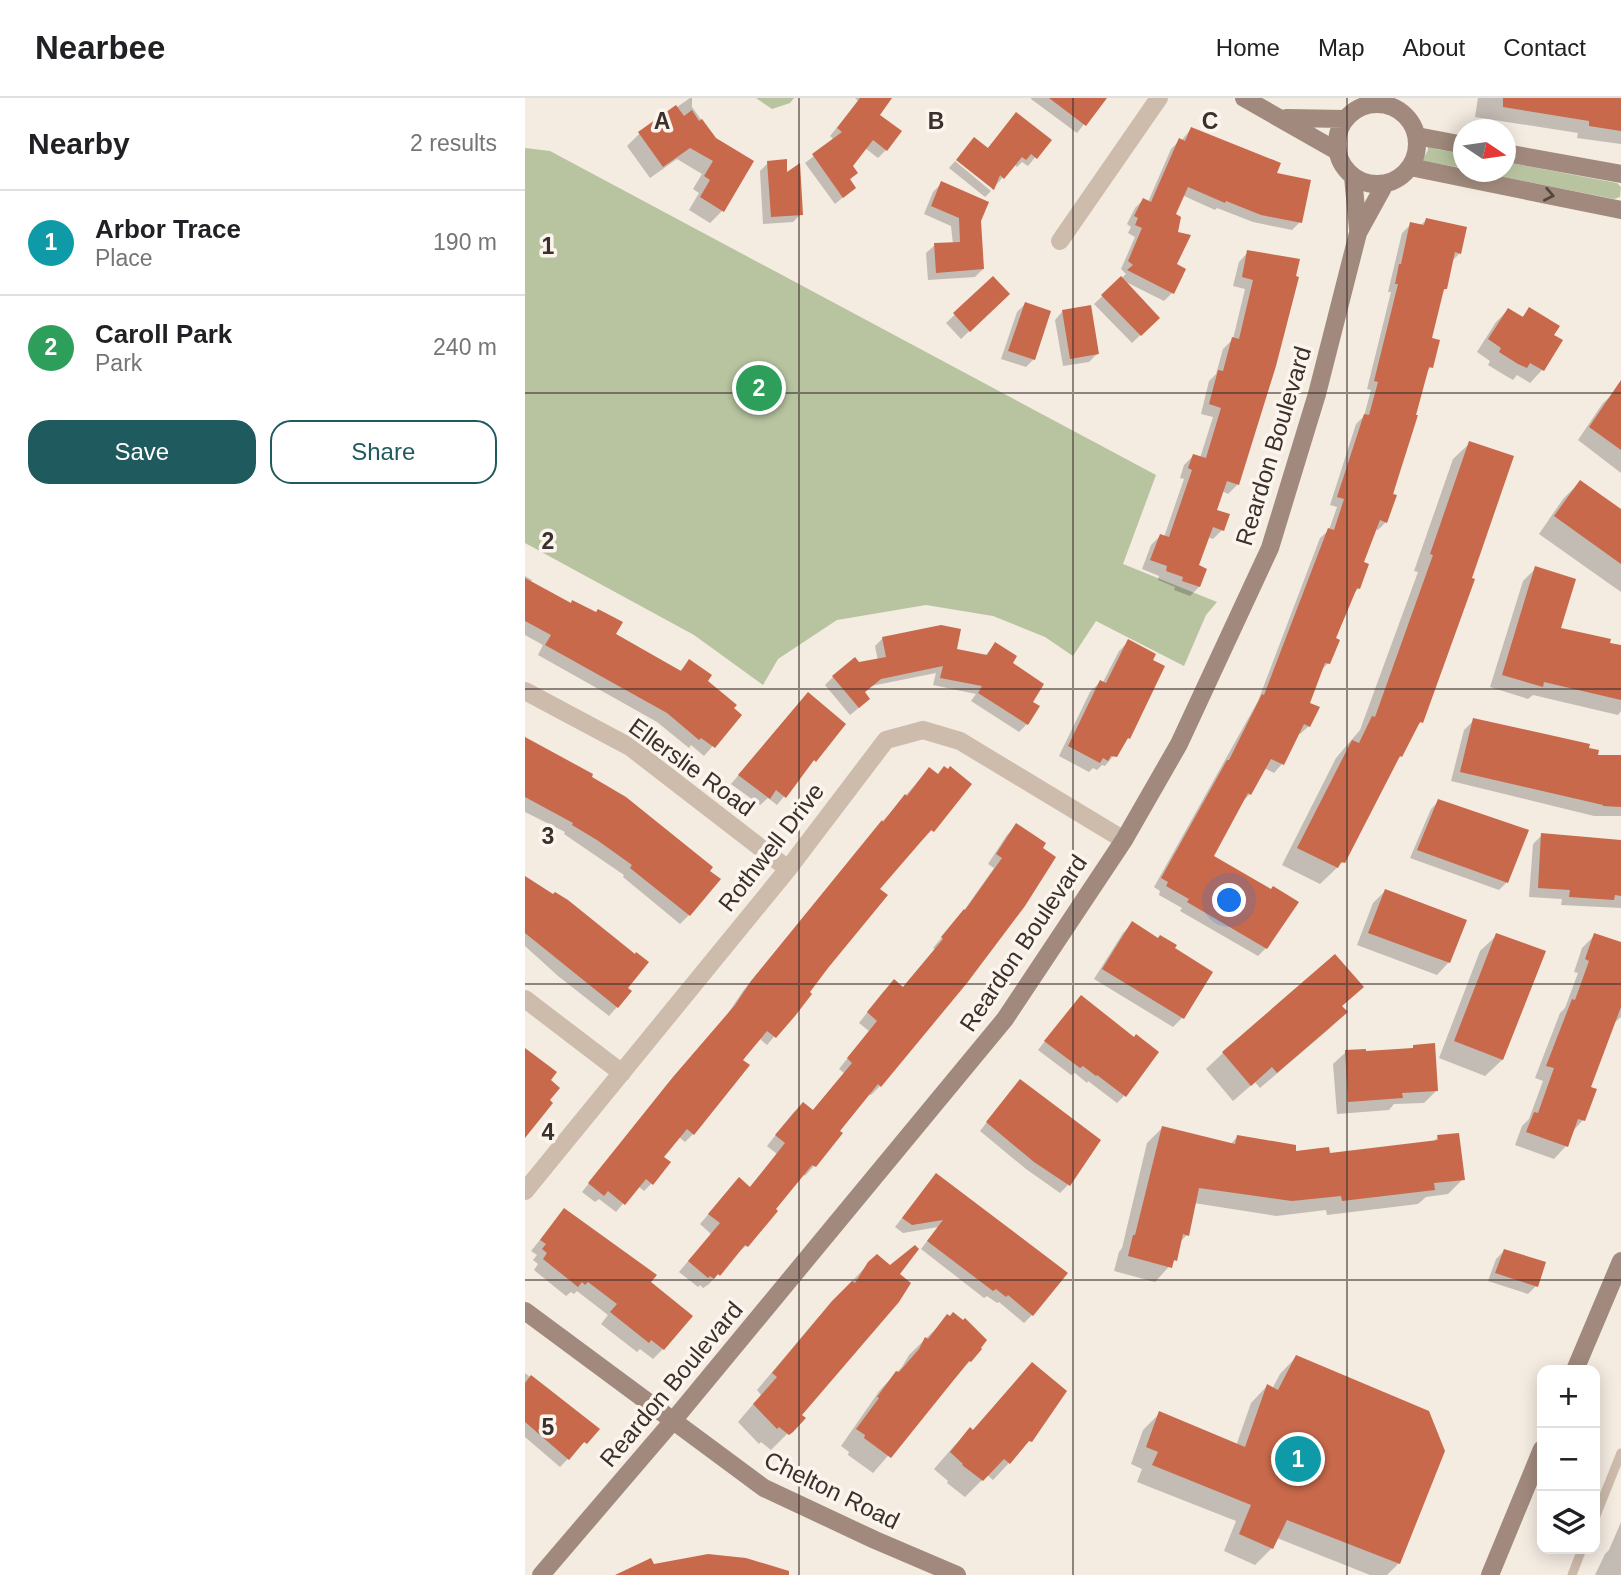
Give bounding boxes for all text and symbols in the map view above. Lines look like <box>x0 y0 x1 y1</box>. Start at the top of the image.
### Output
text: Nearbee <box>35 29 165 66</box>
text: Home <box>1216 34 1280 61</box>
text: Map <box>1318 34 1365 61</box>
text: About <box>1403 34 1465 61</box>
text: Contact <box>1503 34 1586 61</box>
text: A <box>654 108 670 134</box>
text: B <box>928 108 944 134</box>
text: C <box>1202 108 1218 134</box>
north arrow <box>1453 119 1516 182</box>
text: Nearby <box>28 127 130 160</box>
text: 2 results <box>410 130 497 156</box>
one-way arrow <box>1543 187 1555 202</box>
text: Arbor Trace <box>95 214 241 244</box>
text: 1 <box>45 229 57 255</box>
text: 190 m <box>433 229 497 255</box>
text: 1 <box>542 233 555 259</box>
text: Place <box>95 245 153 271</box>
text: Caroll Park <box>95 319 232 349</box>
text: 2 <box>45 334 57 360</box>
text: 240 m <box>433 334 497 360</box>
street label: Reardon Boulevard <box>1230 343 1316 549</box>
text: Park <box>95 350 142 376</box>
pin: 2 <box>736 362 782 414</box>
button: Save <box>28 420 256 484</box>
button: Share <box>270 420 497 484</box>
text: 2 <box>542 528 554 554</box>
street label: Ellerslie Road <box>624 713 760 821</box>
street label: Rothwell Drive <box>713 778 829 916</box>
text: 3 <box>542 823 554 849</box>
street label: Reardon Boulevard <box>954 850 1092 1036</box>
your location <box>1212 883 1246 917</box>
text: 4 <box>542 1119 555 1145</box>
street label: Reardon Boulevard <box>594 1296 748 1472</box>
map controls <box>1537 1365 1600 1554</box>
button: + <box>1537 1365 1600 1428</box>
text: 5 <box>542 1414 555 1440</box>
button: − <box>1537 1428 1600 1491</box>
pin: 1 <box>1275 1433 1321 1485</box>
street label: Chelton Road <box>760 1446 904 1534</box>
button: layers <box>1537 1491 1600 1554</box>

